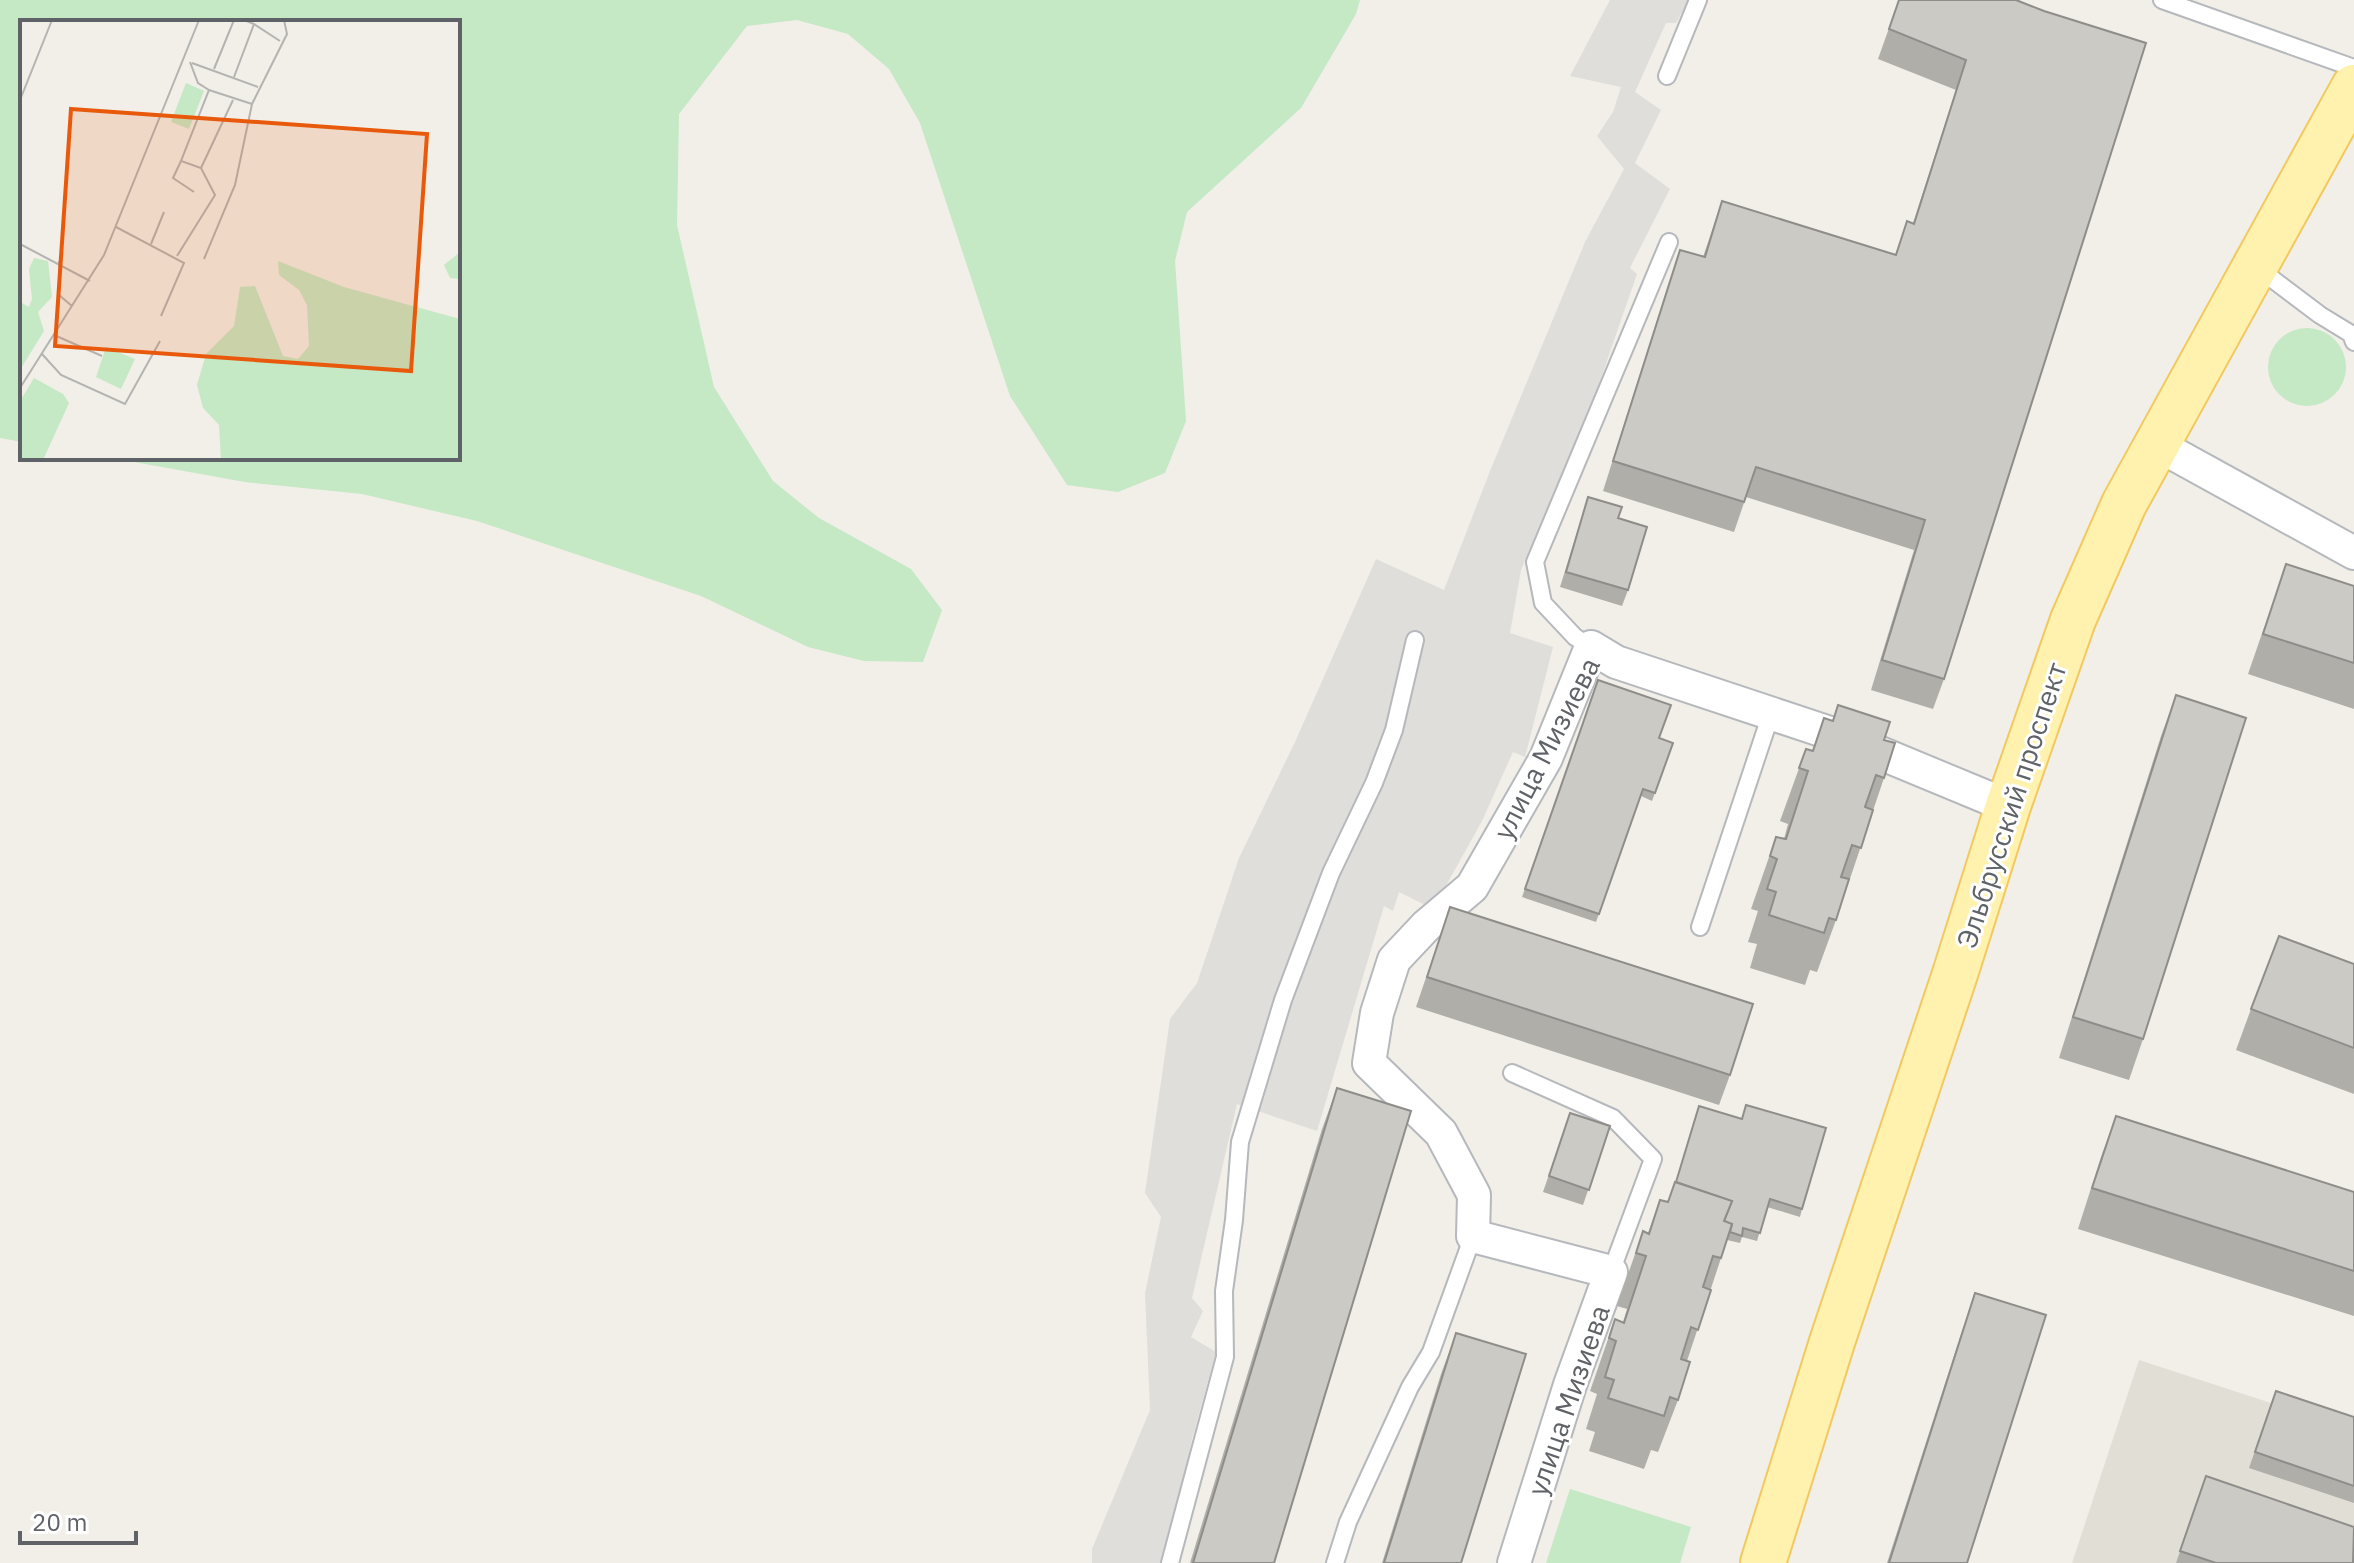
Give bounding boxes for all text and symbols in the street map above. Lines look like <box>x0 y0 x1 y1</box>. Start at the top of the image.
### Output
inset map <box>20 20 460 460</box>
street label: улица Мизиева <box>1484 651 1608 845</box>
street label: Эльбрусский проспект <box>1947 657 2075 953</box>
street label: улица Мизиева <box>1518 1300 1618 1500</box>
scale bar <box>20 1495 136 1545</box>
text: 20 m <box>32 1506 87 1538</box>

